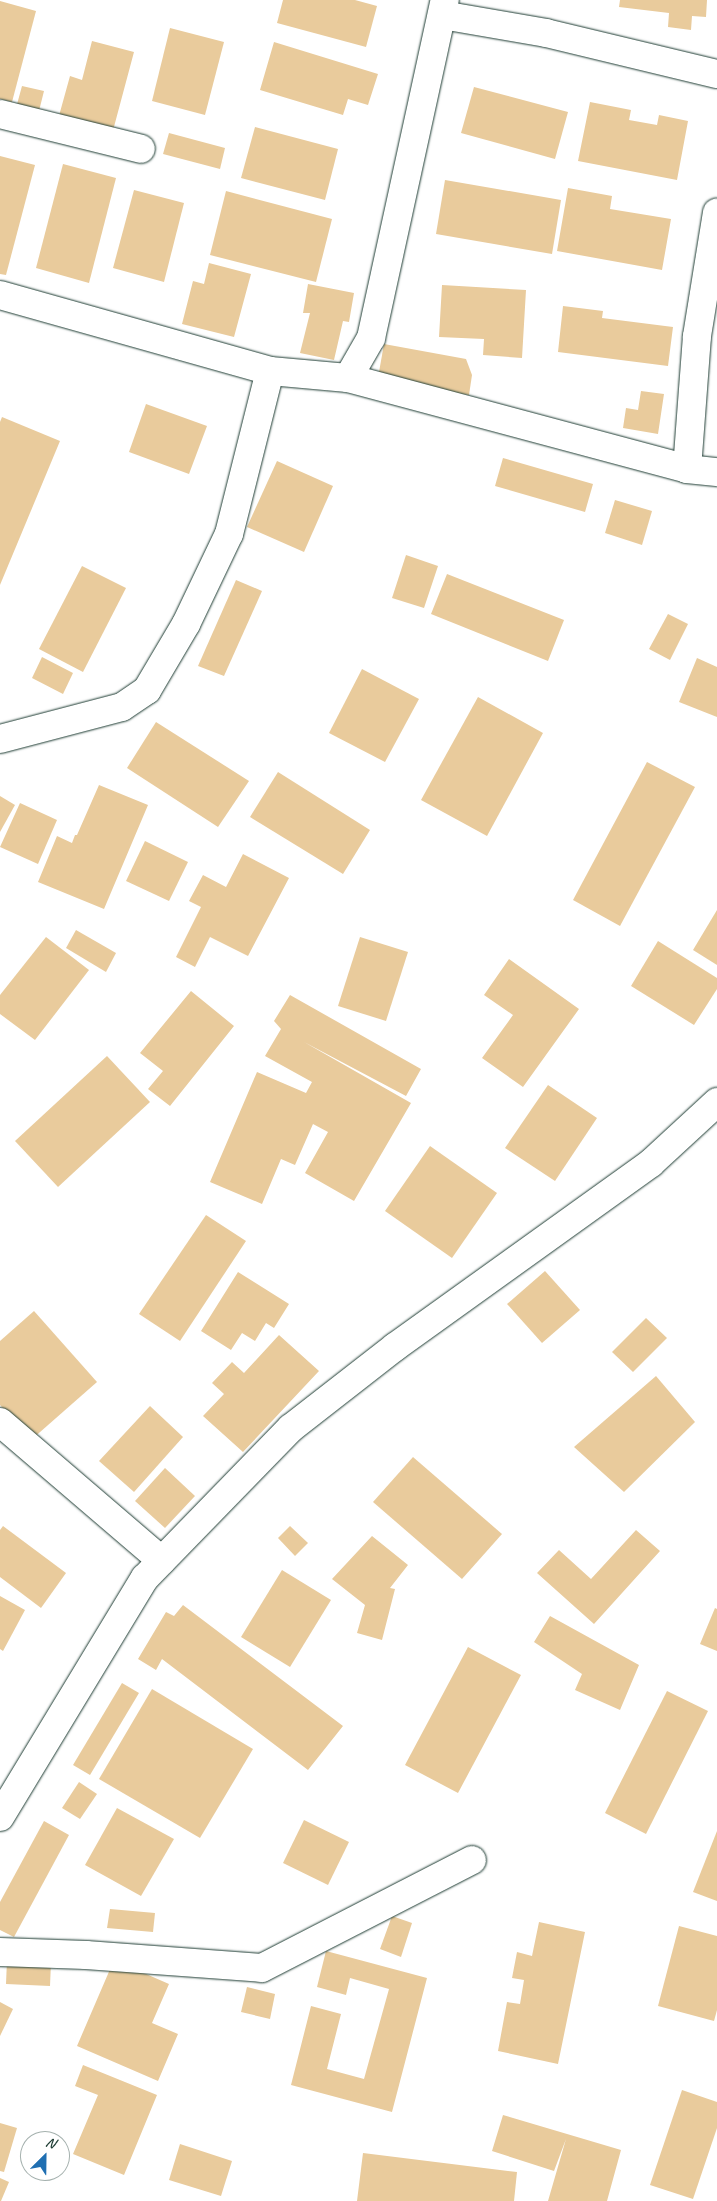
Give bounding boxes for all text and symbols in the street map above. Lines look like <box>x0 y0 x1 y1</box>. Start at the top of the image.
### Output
north arrow <box>20 2131 70 2181</box>
text: N <box>43 2133 58 2152</box>

